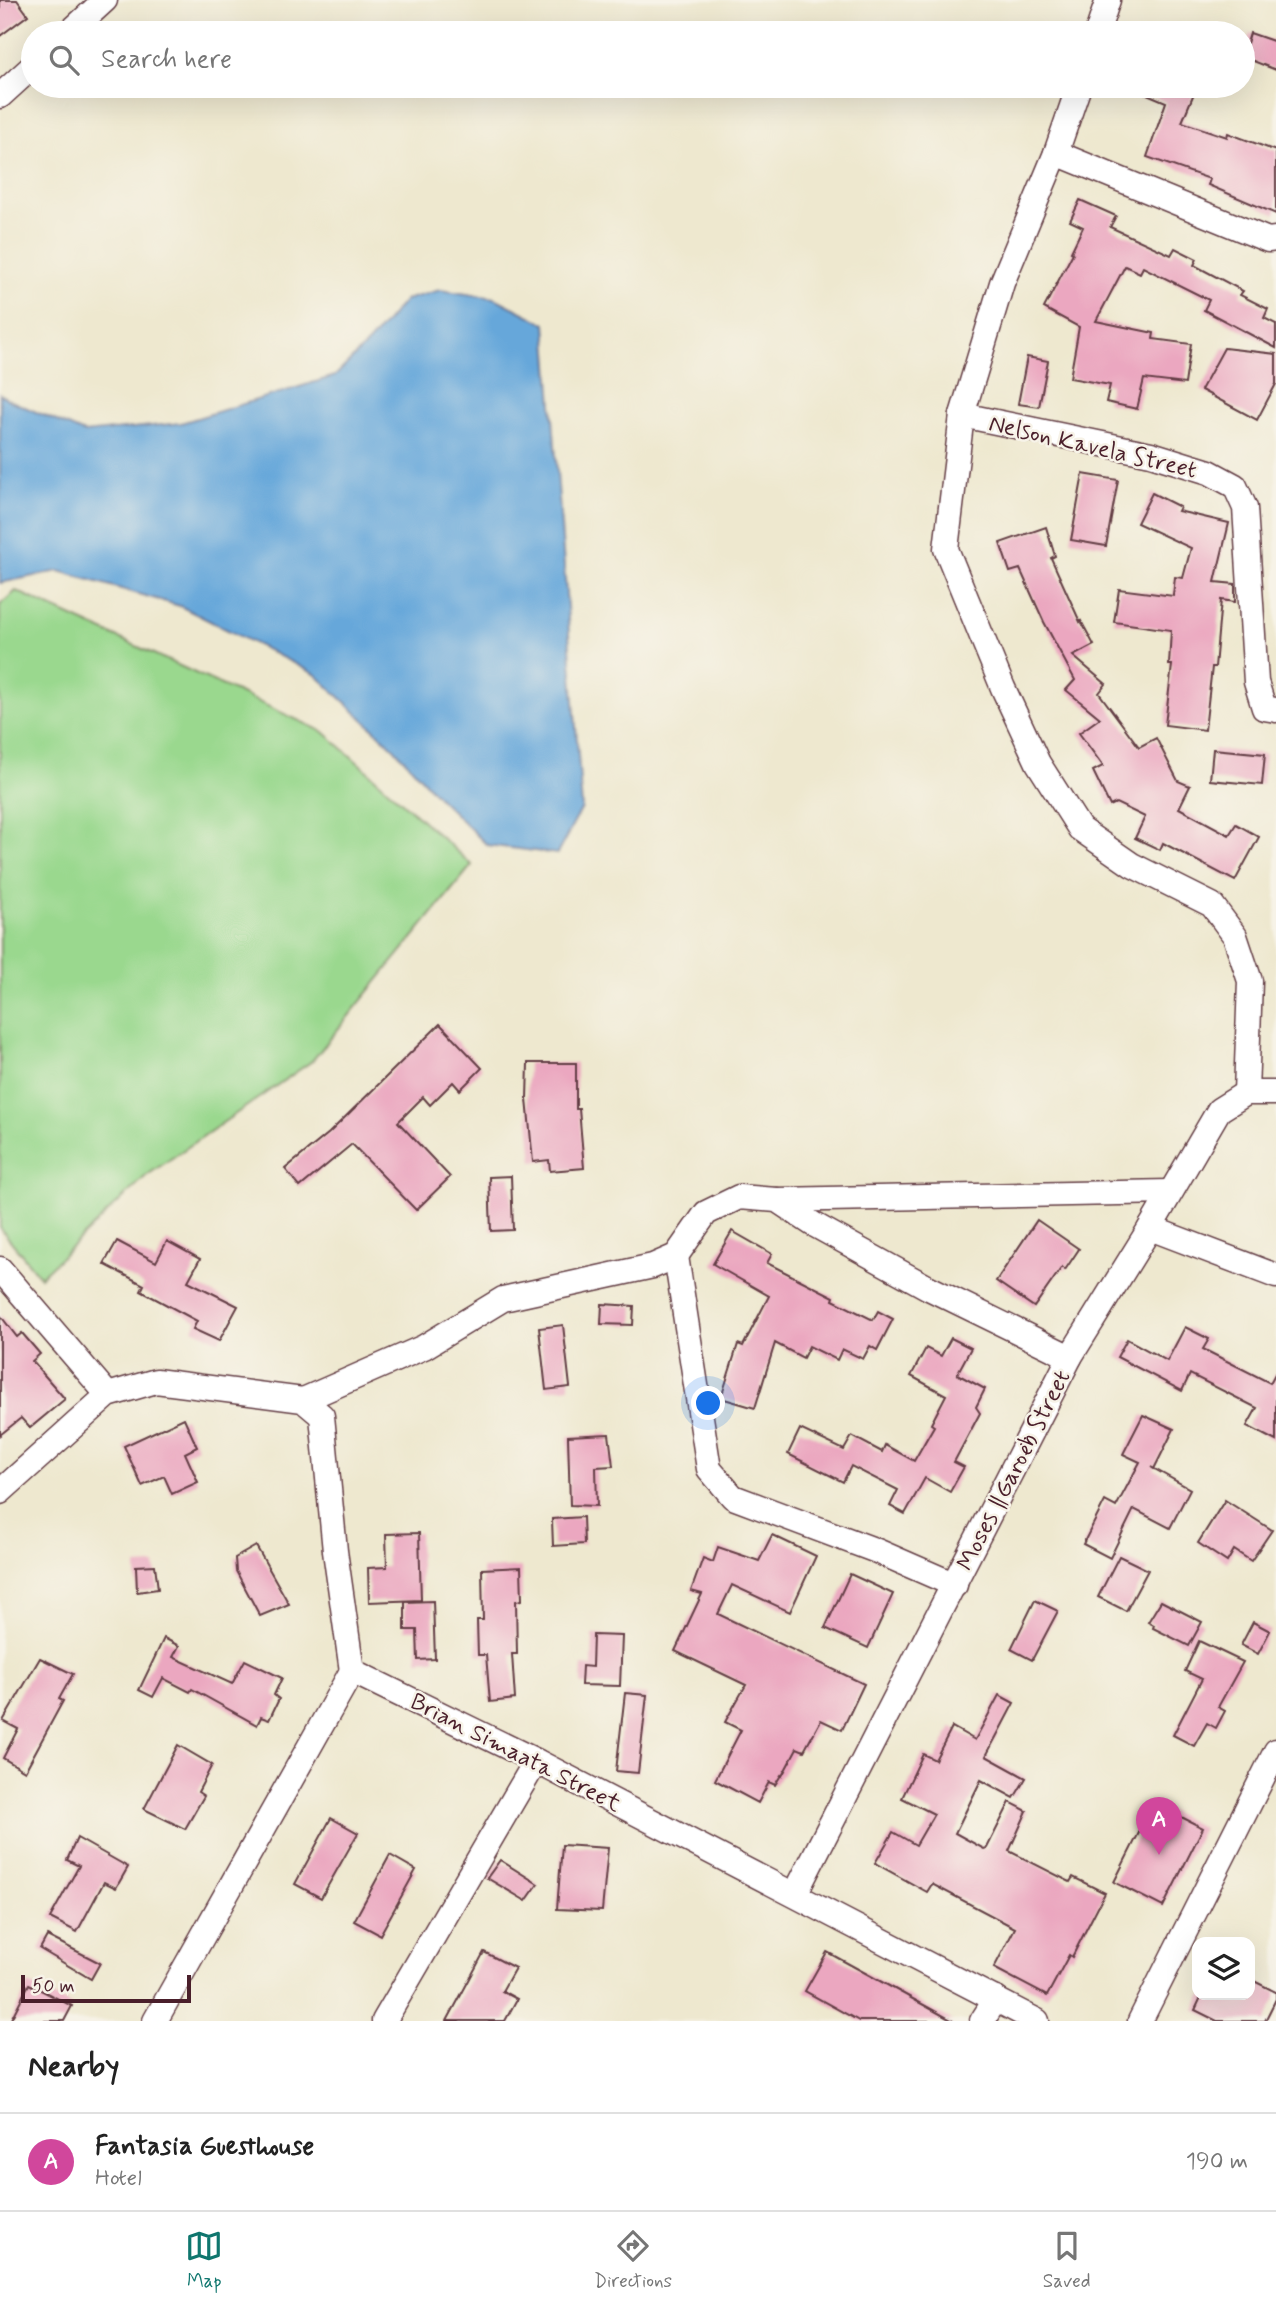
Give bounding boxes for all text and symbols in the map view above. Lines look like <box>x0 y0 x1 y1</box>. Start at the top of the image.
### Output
search box <box>21 21 1255 98</box>
icon: search <box>45 41 83 79</box>
text: Search here <box>101 43 232 77</box>
street label: Nelson Kavela Street <box>986 408 1200 486</box>
street label: Moses ǁGaroëb Street <box>950 1365 1078 1576</box>
your location <box>691 1386 725 1420</box>
street label: Brian Simaata Street <box>405 1687 626 1820</box>
pin: A <box>1136 1797 1182 1855</box>
map controls <box>1192 1937 1255 2000</box>
button: layers <box>1192 1937 1255 2000</box>
scale bar <box>21 1972 191 2004</box>
text: 50 m <box>32 1974 75 1999</box>
text: Nearby <box>28 2047 119 2086</box>
text: Fantasia Guesthouse <box>95 2130 314 2164</box>
text: A <box>43 2147 59 2177</box>
text: 190 m <box>1186 2147 1248 2177</box>
text: Hotel <box>95 2164 142 2194</box>
tab: Map <box>185 2227 223 2294</box>
tab: Directions <box>594 2227 672 2294</box>
tab: Saved <box>1043 2227 1091 2294</box>

